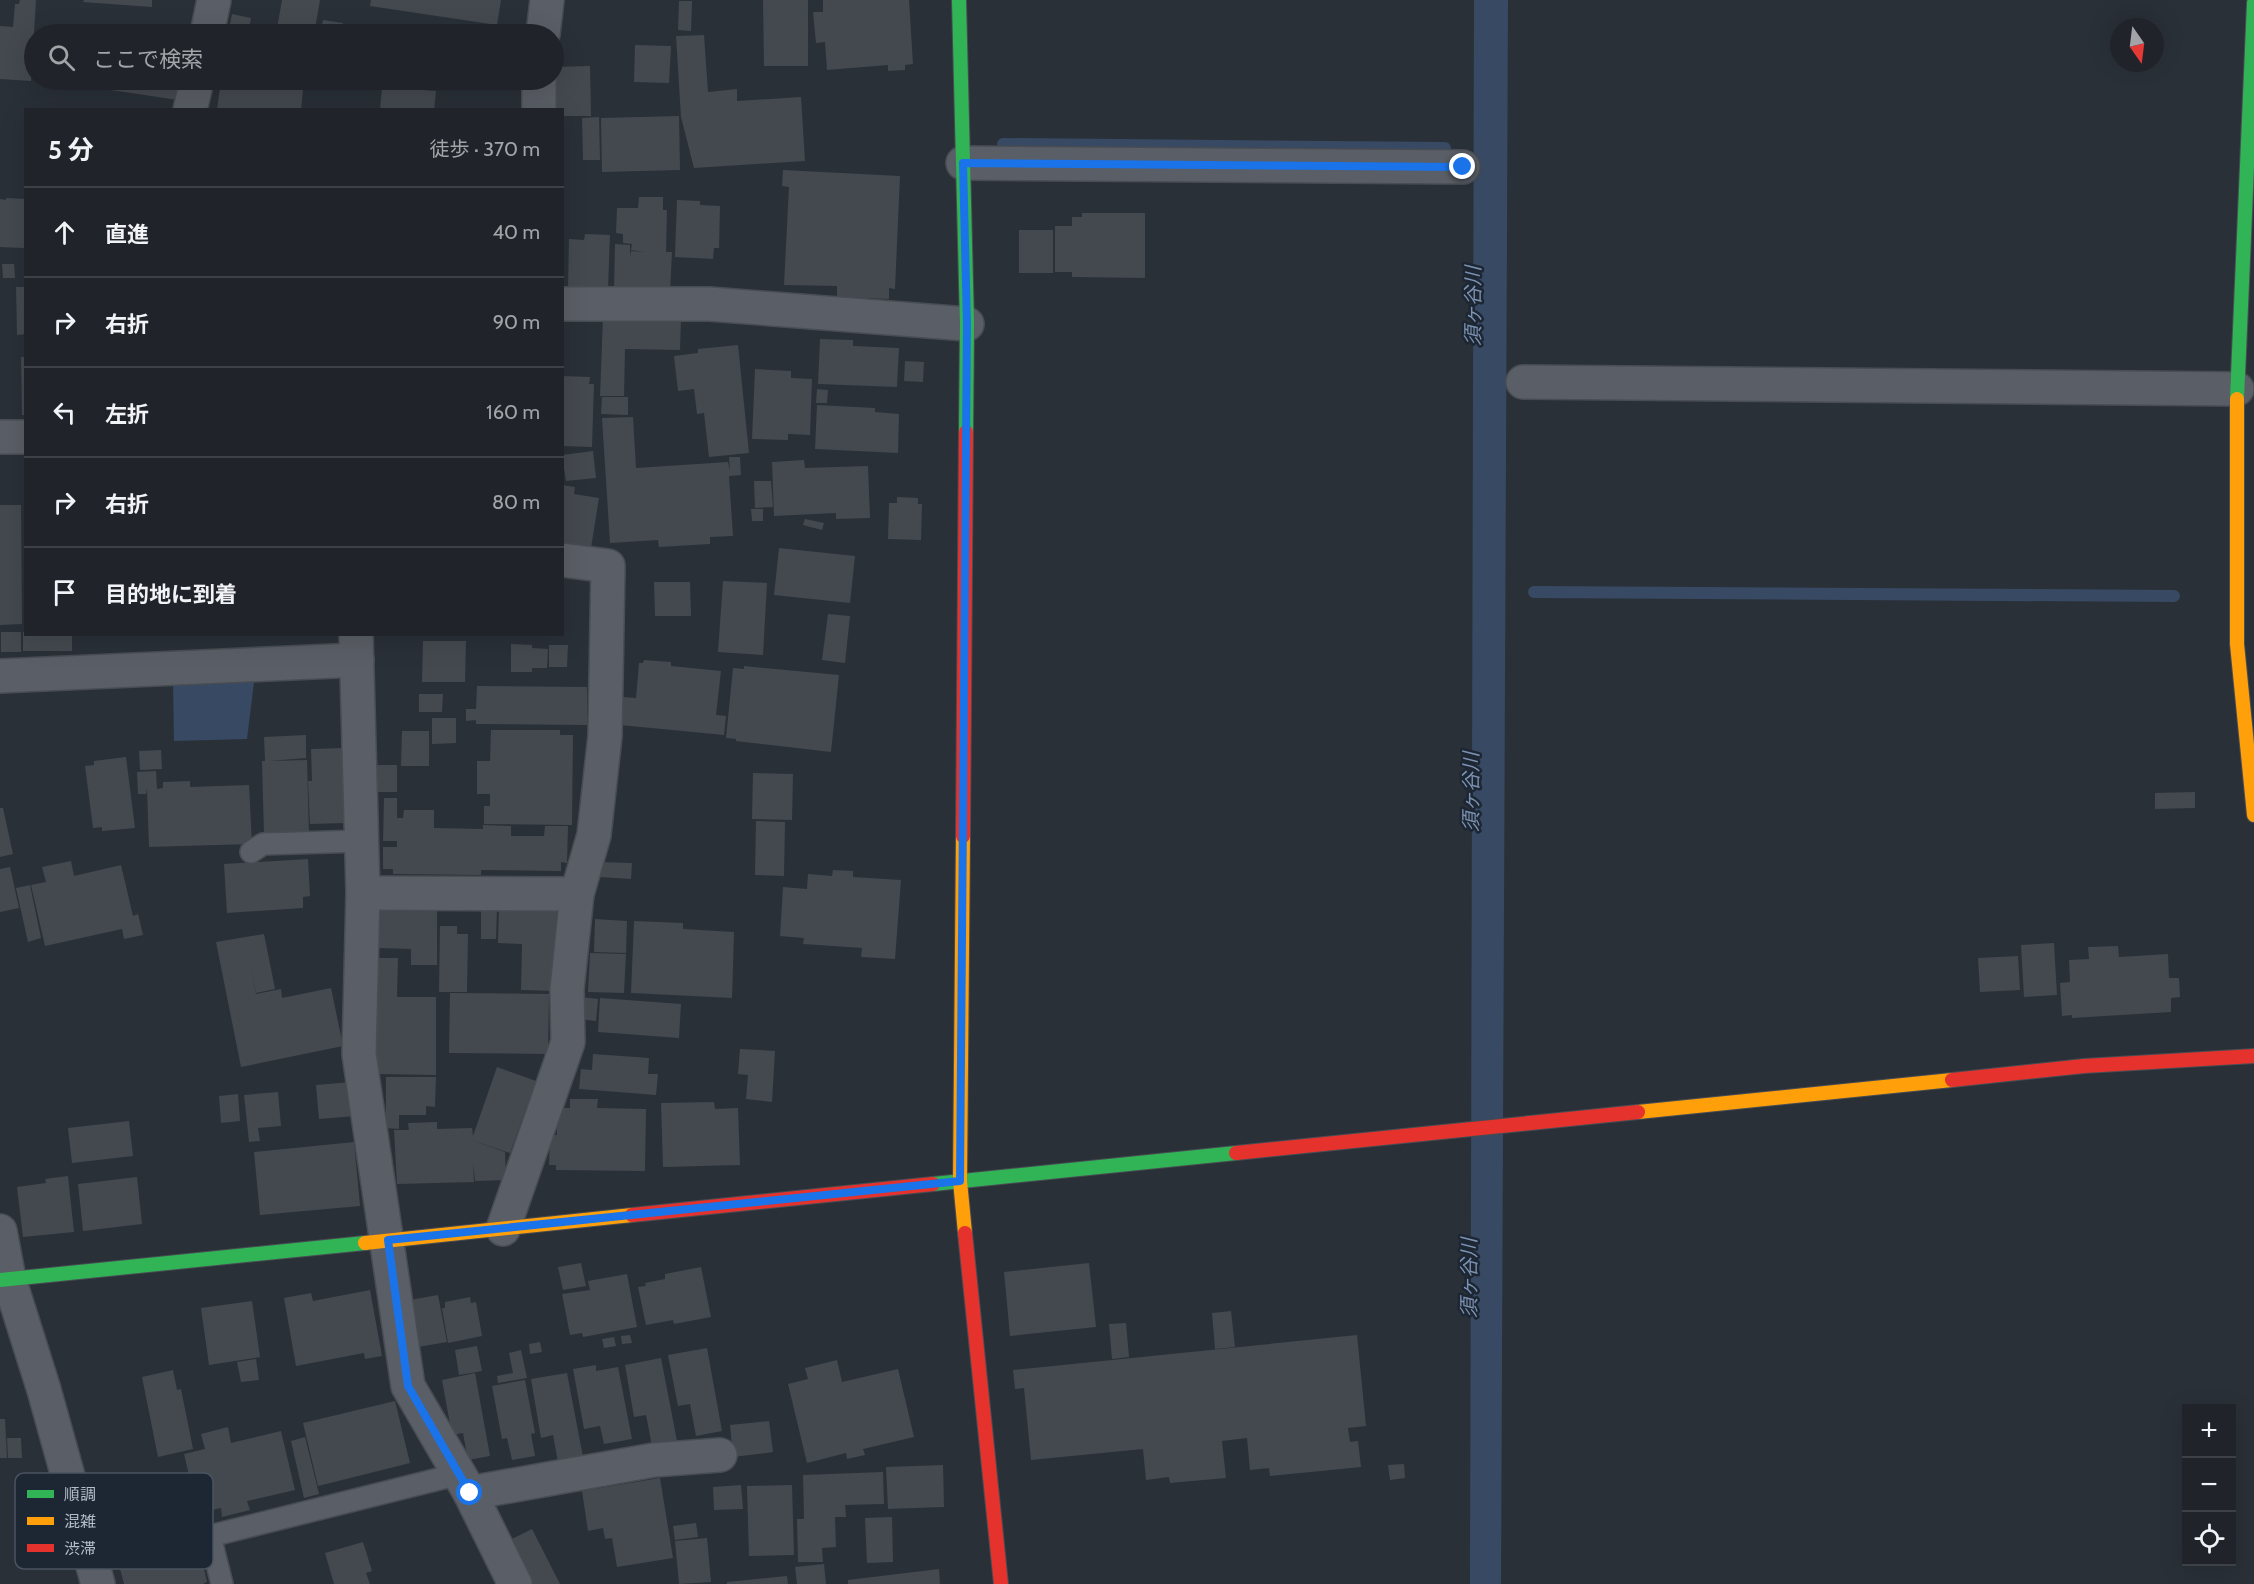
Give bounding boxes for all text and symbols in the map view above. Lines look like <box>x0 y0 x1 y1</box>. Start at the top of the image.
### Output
north arrow <box>2110 18 2164 72</box>
search box <box>24 24 564 90</box>
icon: search <box>45 41 78 74</box>
text: ここで検索 <box>93 46 203 73</box>
text: 5 分 <box>48 134 94 166</box>
text: 徒歩 · 370 m <box>430 137 540 161</box>
route end <box>1449 153 1475 179</box>
icon: ahead <box>48 216 81 249</box>
text: 40 m <box>492 220 540 244</box>
text: 直進 <box>105 221 149 248</box>
water label: 須ヶ谷川 <box>1461 264 1485 346</box>
icon: right <box>48 306 81 339</box>
text: 90 m <box>493 310 540 334</box>
text: 右折 <box>105 311 149 338</box>
icon: left <box>48 396 81 429</box>
text: 160 m <box>486 400 540 424</box>
text: 左折 <box>105 401 149 428</box>
icon: right <box>48 486 81 519</box>
text: 80 m <box>492 490 540 514</box>
text: 右折 <box>105 491 149 518</box>
icon: arrive <box>48 576 81 609</box>
text: 目的地に到着 <box>105 581 237 608</box>
water label: 須ヶ谷川 <box>1459 750 1483 832</box>
water label: 須ヶ谷川 <box>1457 1236 1481 1318</box>
map controls <box>2182 1404 2236 1566</box>
button: + <box>2182 1404 2236 1458</box>
button: − <box>2182 1458 2236 1512</box>
legend <box>15 1473 213 1569</box>
route start <box>456 1479 482 1505</box>
text: 順調 <box>64 1485 96 1504</box>
text: 混雑 <box>64 1512 96 1531</box>
button: locate <box>2182 1512 2236 1566</box>
text: 渋滞 <box>64 1539 96 1558</box>

